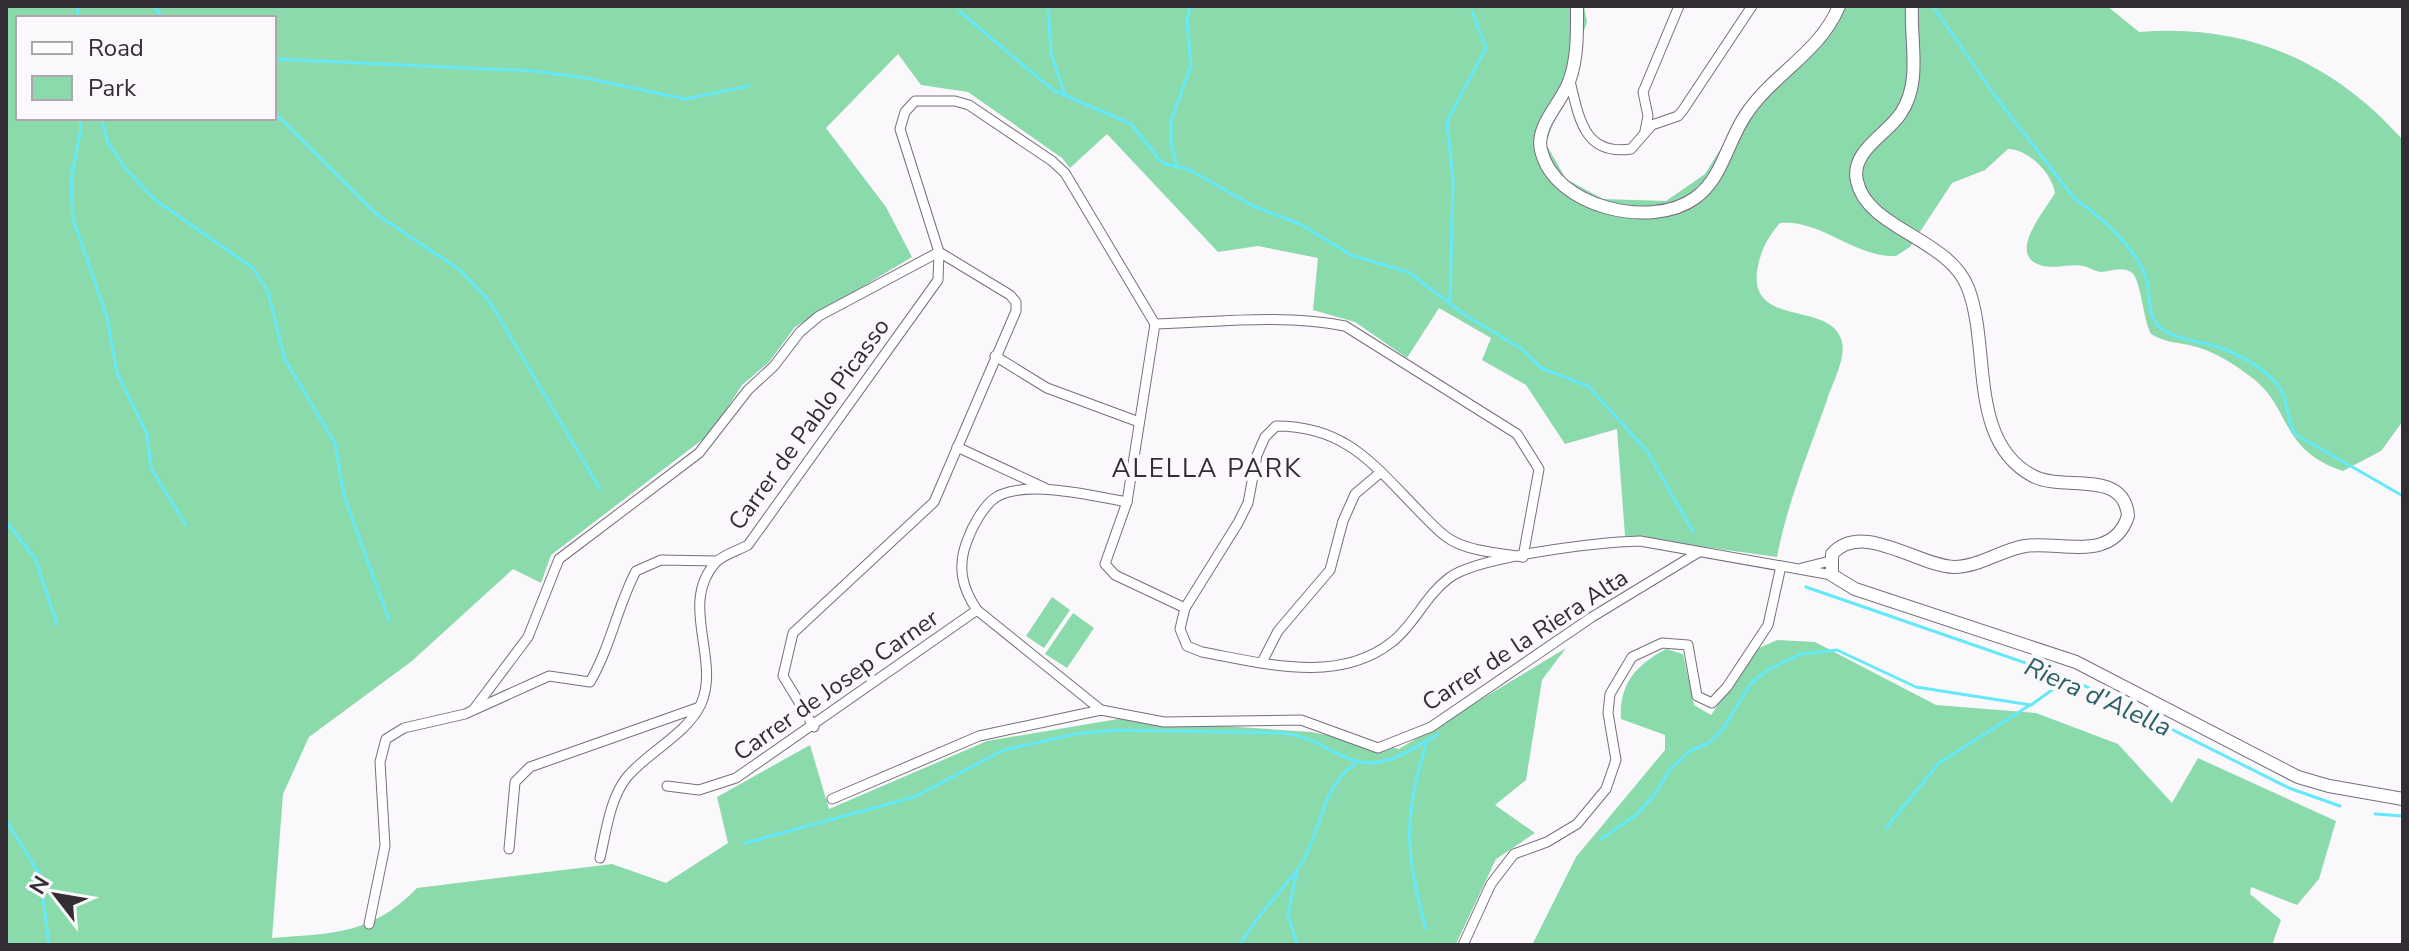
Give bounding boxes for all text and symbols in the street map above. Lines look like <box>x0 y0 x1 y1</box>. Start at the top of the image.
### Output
legend <box>16 16 276 120</box>
text: Road <box>88 32 144 64</box>
text: Park <box>88 72 137 104</box>
street label: Carrer de Pablo Picasso <box>721 312 897 536</box>
district label: ALELLA PARK <box>1112 451 1302 486</box>
street label: Carrer de la Riera Alta <box>1416 561 1634 719</box>
street label: Carrer de Josep Carner <box>727 602 945 768</box>
water label: Riera d'Alella <box>2019 649 2177 745</box>
north arrow <box>16 855 96 935</box>
text: N <box>23 870 57 900</box>

